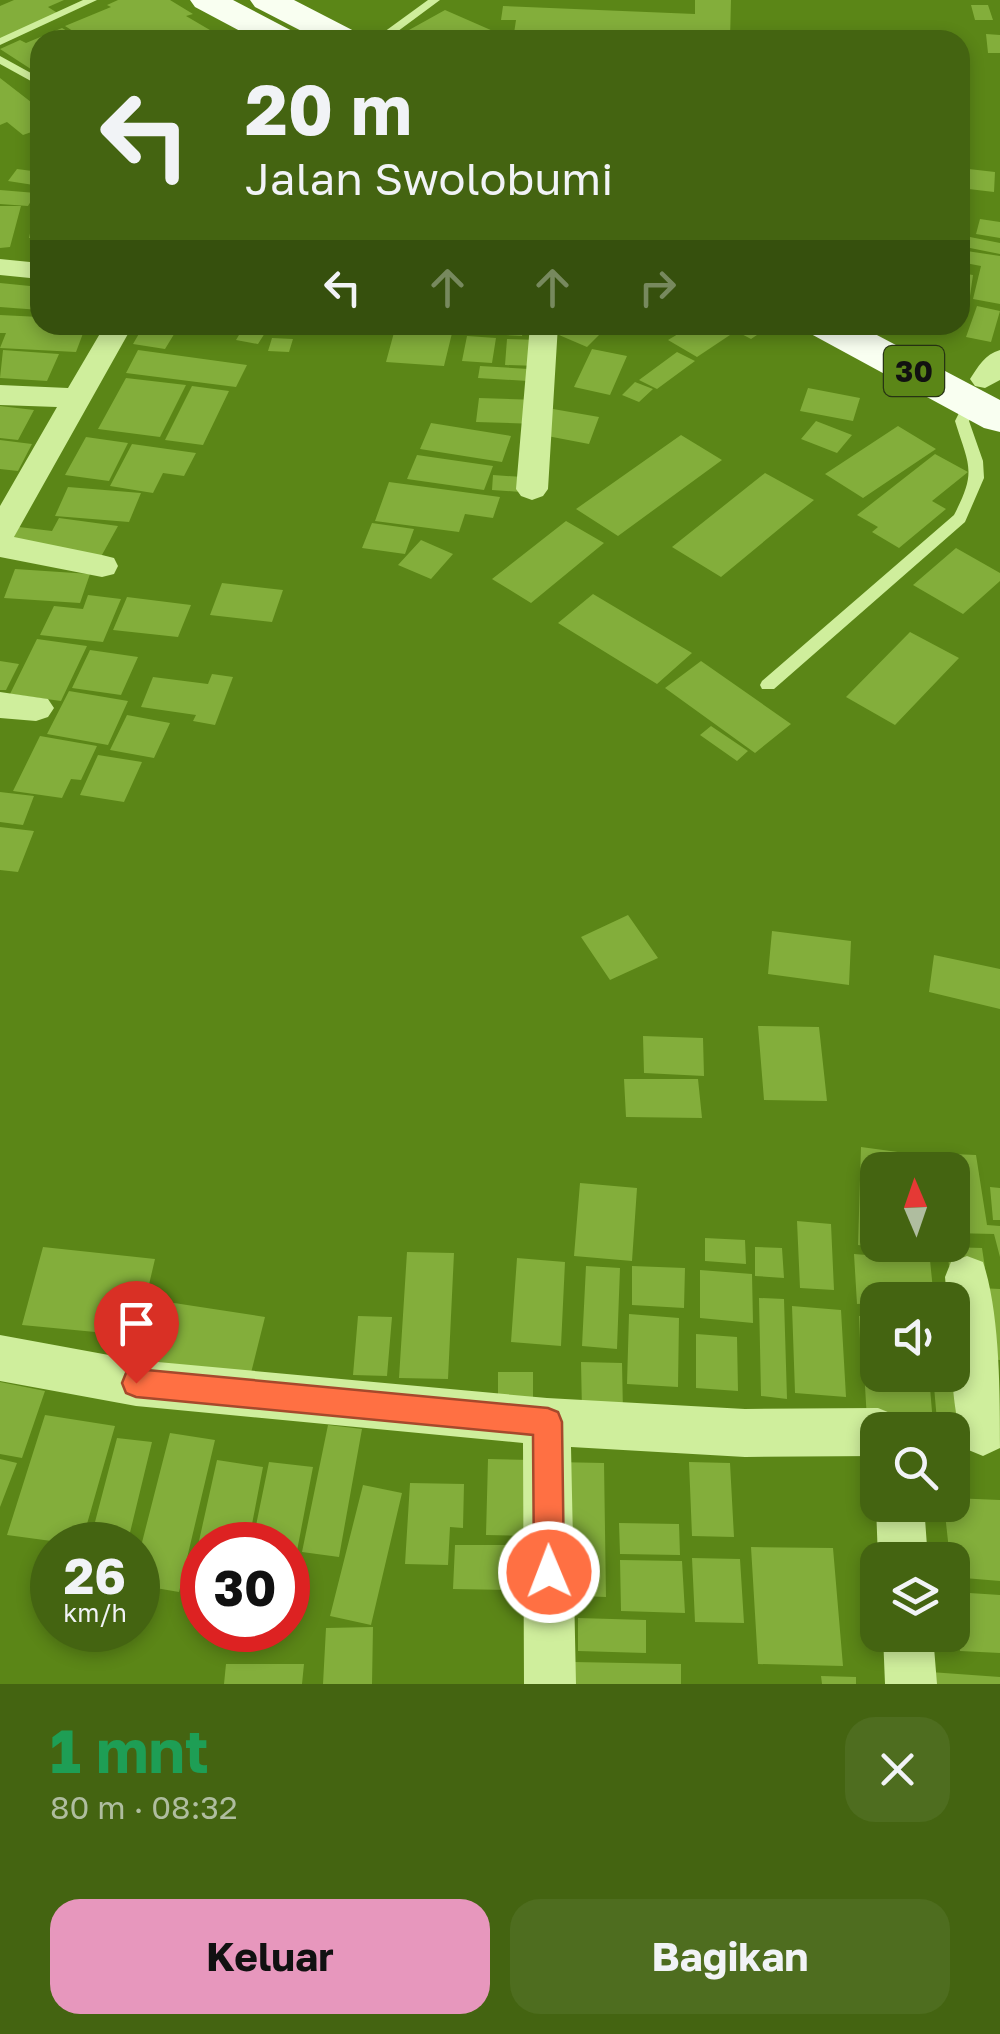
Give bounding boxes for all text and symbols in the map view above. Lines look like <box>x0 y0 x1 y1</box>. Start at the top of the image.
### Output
text: 20 m <box>245 66 412 150</box>
icon: left <box>80 70 210 200</box>
text: Jalan Swolobumi <box>245 151 613 205</box>
icon: left <box>315 260 370 315</box>
icon: ahead <box>420 260 475 315</box>
icon: ahead <box>525 260 580 315</box>
icon: right <box>630 260 685 315</box>
road number: 30 <box>884 346 944 396</box>
north arrow <box>860 1152 970 1262</box>
map controls <box>860 1152 970 1652</box>
pin <box>94 1281 179 1384</box>
button: sound <box>860 1282 970 1392</box>
icon: arrive <box>109 1296 164 1351</box>
button: search <box>860 1412 970 1522</box>
position arrow <box>497 1520 601 1624</box>
speed limit sign: 30 <box>180 1522 310 1652</box>
button: layers <box>860 1542 970 1652</box>
text: 26 <box>64 1545 126 1605</box>
text: km/h <box>63 1597 127 1628</box>
text: 1 mnt <box>50 1714 209 1786</box>
button: close <box>845 1717 950 1822</box>
text: 80 m · 08:32 <box>50 1788 238 1826</box>
button: Keluar <box>50 1899 490 2014</box>
button: Bagikan <box>510 1899 950 2014</box>

